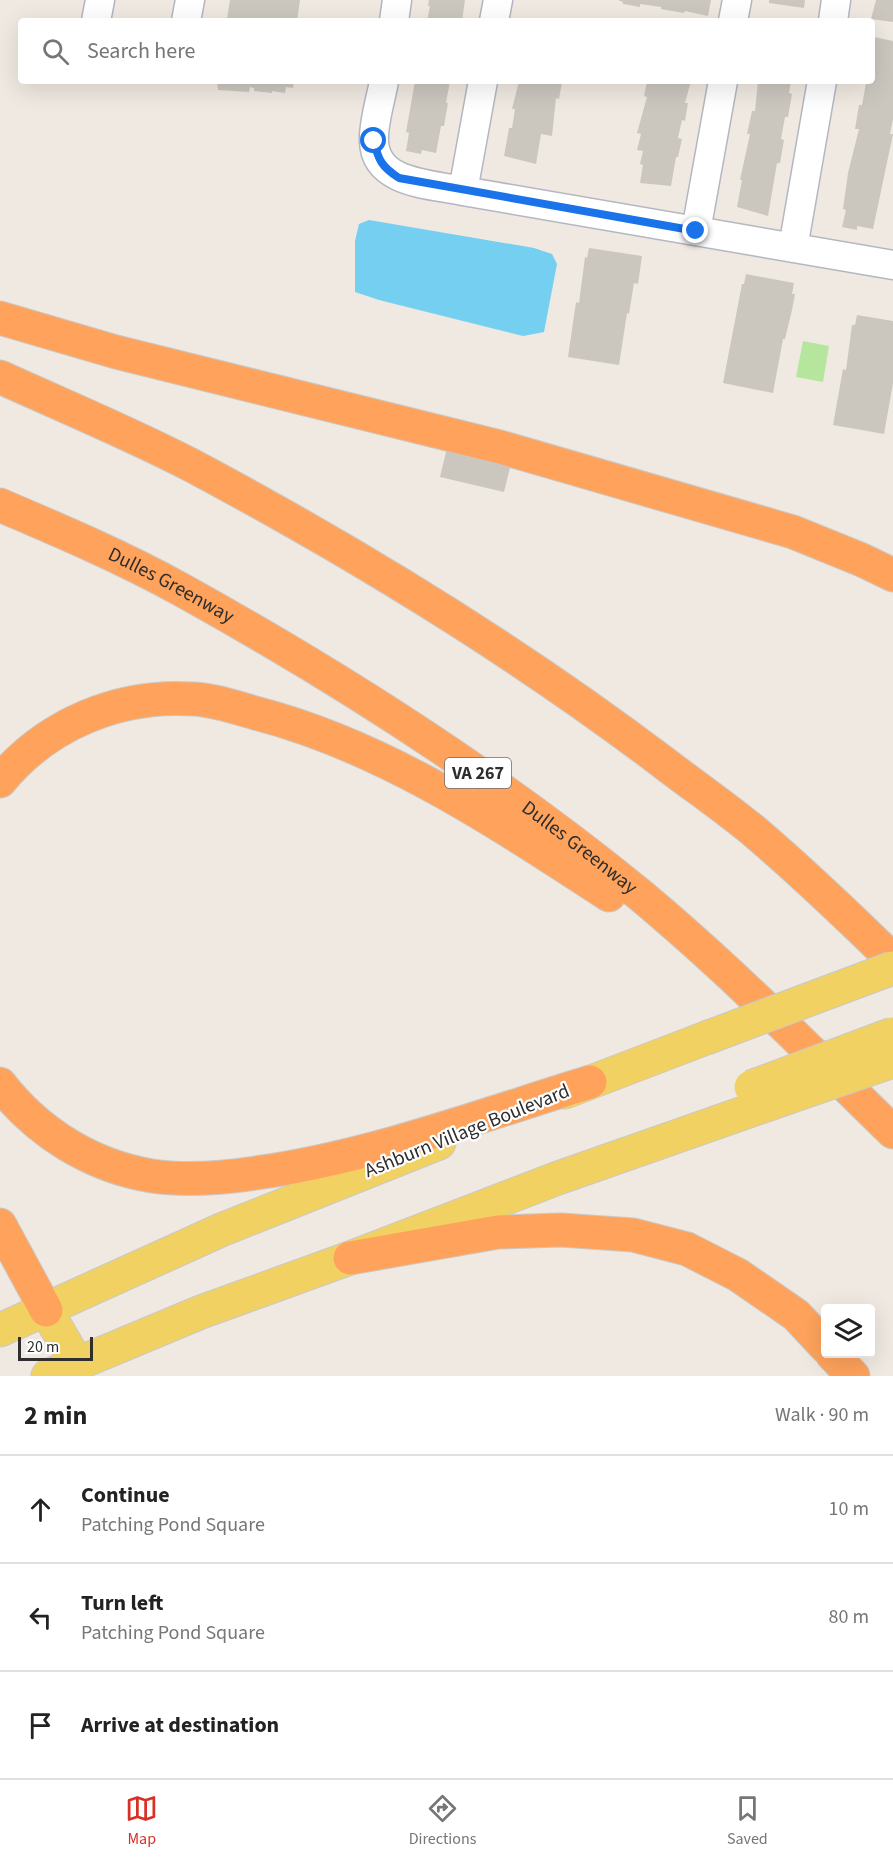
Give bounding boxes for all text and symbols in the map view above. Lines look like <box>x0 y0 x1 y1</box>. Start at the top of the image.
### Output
search box <box>18 18 875 84</box>
icon: search <box>39 35 72 68</box>
text: Search here <box>87 35 195 67</box>
route start <box>360 127 386 153</box>
route end <box>682 217 708 243</box>
street label: Dulles Greenway <box>103 540 240 631</box>
road number: VA 267 <box>445 758 511 788</box>
street label: Dulles Greenway <box>516 794 644 902</box>
street label: Ashburn Village Boulevard <box>360 1077 574 1185</box>
map controls <box>821 1304 875 1358</box>
button: layers <box>821 1304 875 1358</box>
scale bar <box>18 1334 93 1362</box>
text: 20 m <box>27 1336 59 1358</box>
text: 2 min <box>24 1397 87 1434</box>
text: Walk · 90 m <box>775 1401 869 1429</box>
text: Continue <box>81 1479 170 1511</box>
icon: ahead <box>24 1493 57 1526</box>
text: 10 m <box>829 1495 869 1523</box>
text: Patching Pond Square <box>81 1511 265 1539</box>
text: Turn left <box>81 1587 163 1619</box>
icon: left <box>24 1601 57 1634</box>
text: 80 m <box>829 1603 869 1631</box>
text: Patching Pond Square <box>81 1619 265 1647</box>
icon: arrive <box>24 1709 57 1742</box>
text: Arrive at destination <box>81 1709 279 1741</box>
tab: Map <box>125 1792 158 1850</box>
tab: Directions <box>409 1792 476 1850</box>
tab: Saved <box>727 1792 768 1850</box>

